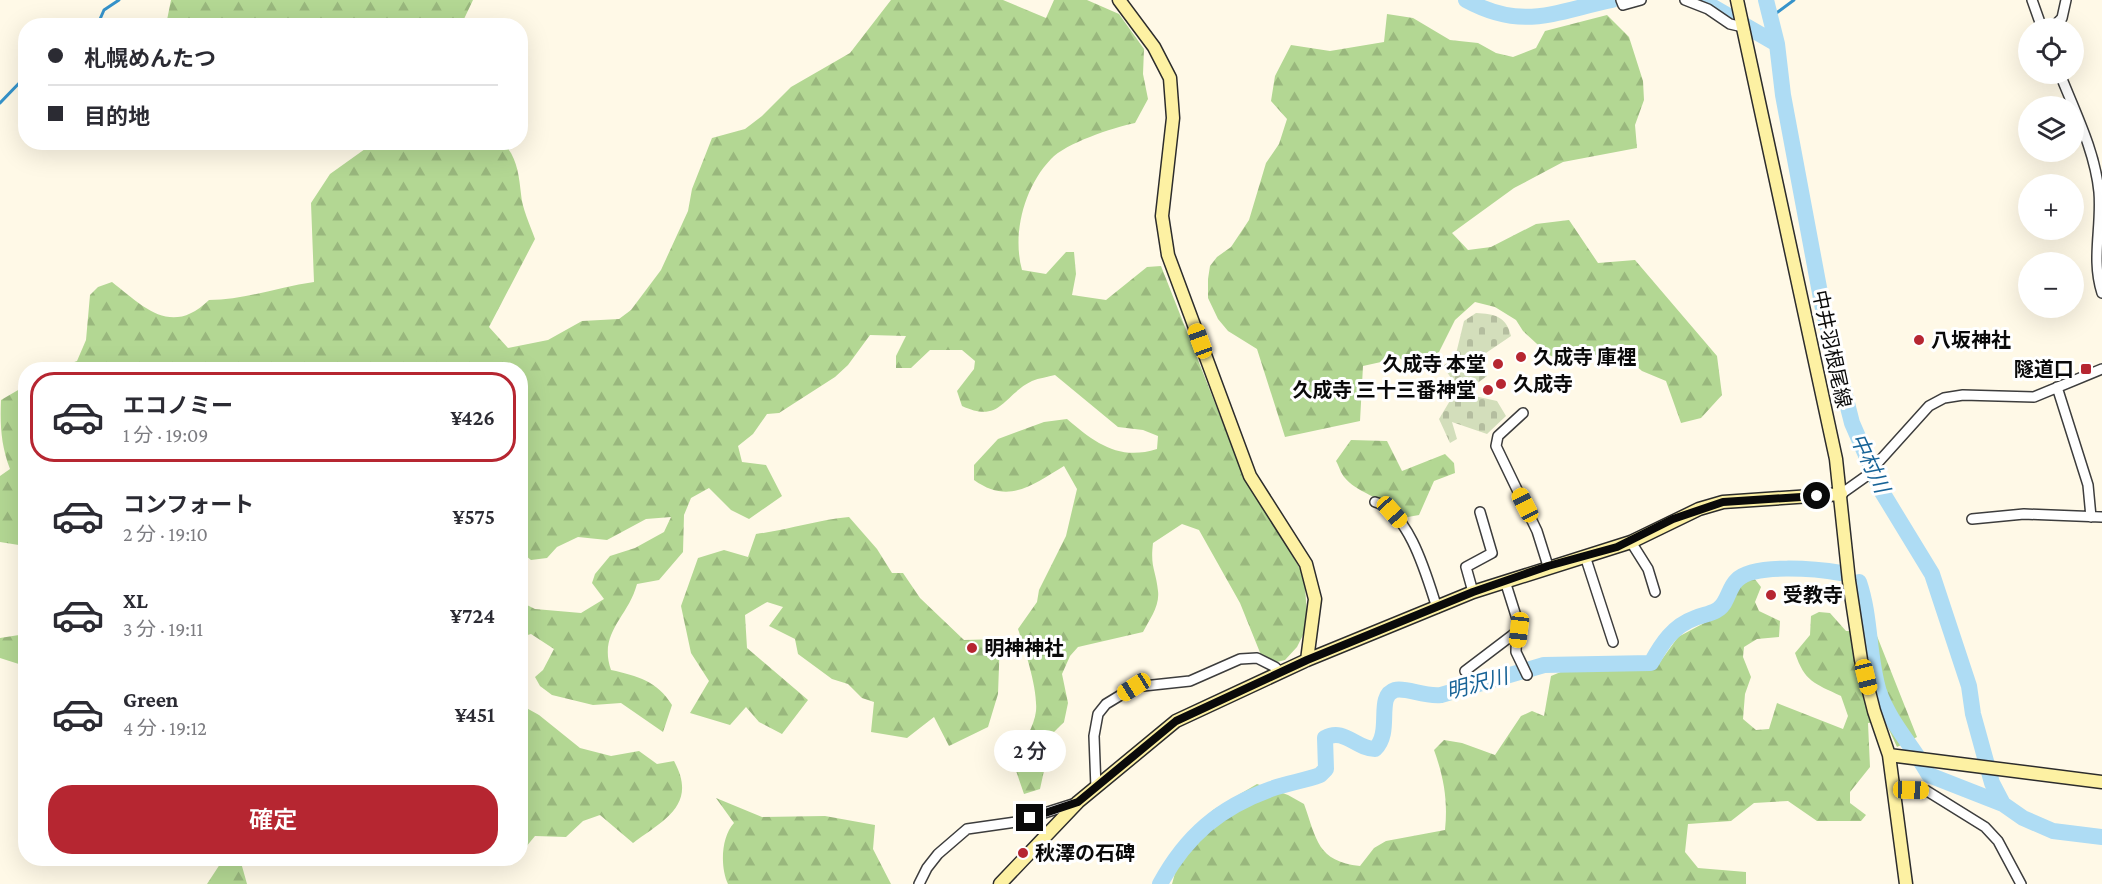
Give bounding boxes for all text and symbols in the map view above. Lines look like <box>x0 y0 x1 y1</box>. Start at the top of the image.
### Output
map controls <box>2018 18 2084 318</box>
button: locate <box>2018 18 2084 84</box>
text: 札幌めんたつ <box>84 46 216 71</box>
button: layers <box>2018 96 2084 162</box>
text: 目的地 <box>84 104 150 129</box>
button: + <box>2018 174 2084 240</box>
button: − <box>2018 252 2084 318</box>
street label: 中井羽根尾線 <box>1809 288 1855 410</box>
car <box>1185 321 1215 361</box>
place label: 八坂神社 <box>1931 329 2011 351</box>
marker: 八坂神社 <box>1912 333 1926 347</box>
place label: 久成寺 庫裡 <box>1533 346 1637 368</box>
marker: 久成寺 庫裡 <box>1514 350 1528 364</box>
place label: 久成寺 本堂 <box>1382 353 1486 375</box>
marker: 久成寺 本堂 <box>1491 357 1505 371</box>
place label: 隧道口 <box>2014 358 2074 380</box>
marker: 隧道口 <box>2079 362 2093 376</box>
place label: 久成寺 <box>1513 373 1573 395</box>
marker: 久成寺 <box>1494 377 1508 391</box>
place label: 久成寺 三十三番神堂 <box>1292 379 1476 401</box>
marker: 久成寺 三十三番神堂 <box>1481 383 1495 397</box>
icon: car <box>51 390 105 444</box>
text: エコノミー <box>123 393 233 418</box>
text: ¥426 <box>451 405 495 430</box>
text: 1 分 · 19:09 <box>123 424 209 446</box>
water label: 中村川 <box>1846 429 1895 498</box>
route start <box>1803 482 1830 509</box>
car <box>1509 485 1541 525</box>
icon: car <box>51 489 105 543</box>
text: コンフォート <box>123 492 254 517</box>
car <box>1373 493 1411 531</box>
text: ¥575 <box>453 504 495 529</box>
text: 2 分 · 19:10 <box>123 523 208 545</box>
place label: 受教寺 <box>1783 584 1843 606</box>
icon: car <box>51 588 105 642</box>
text: XL <box>123 588 148 613</box>
marker: 受教寺 <box>1764 588 1778 602</box>
text: ¥724 <box>450 603 495 628</box>
car <box>1508 611 1530 649</box>
text: 3 分 · 19:11 <box>123 618 203 640</box>
place label: 明神神社 <box>984 637 1064 659</box>
marker: 明神神社 <box>965 641 979 655</box>
car <box>1853 657 1879 697</box>
water label: 明沢川 <box>1443 664 1512 704</box>
car <box>1114 670 1154 704</box>
icon: car <box>51 687 105 741</box>
text: Green <box>123 687 179 712</box>
text: ¥451 <box>455 702 495 727</box>
text: 4 分 · 19:12 <box>123 717 207 739</box>
callout: 2 分 <box>994 731 1066 773</box>
text: 2 分 <box>1013 740 1047 762</box>
car <box>1893 780 1929 800</box>
button: 確定 <box>48 785 498 854</box>
route end <box>1016 804 1043 831</box>
place label: 秋澤の石碑 <box>1035 842 1135 864</box>
marker: 秋澤の石碑 <box>1016 846 1030 860</box>

